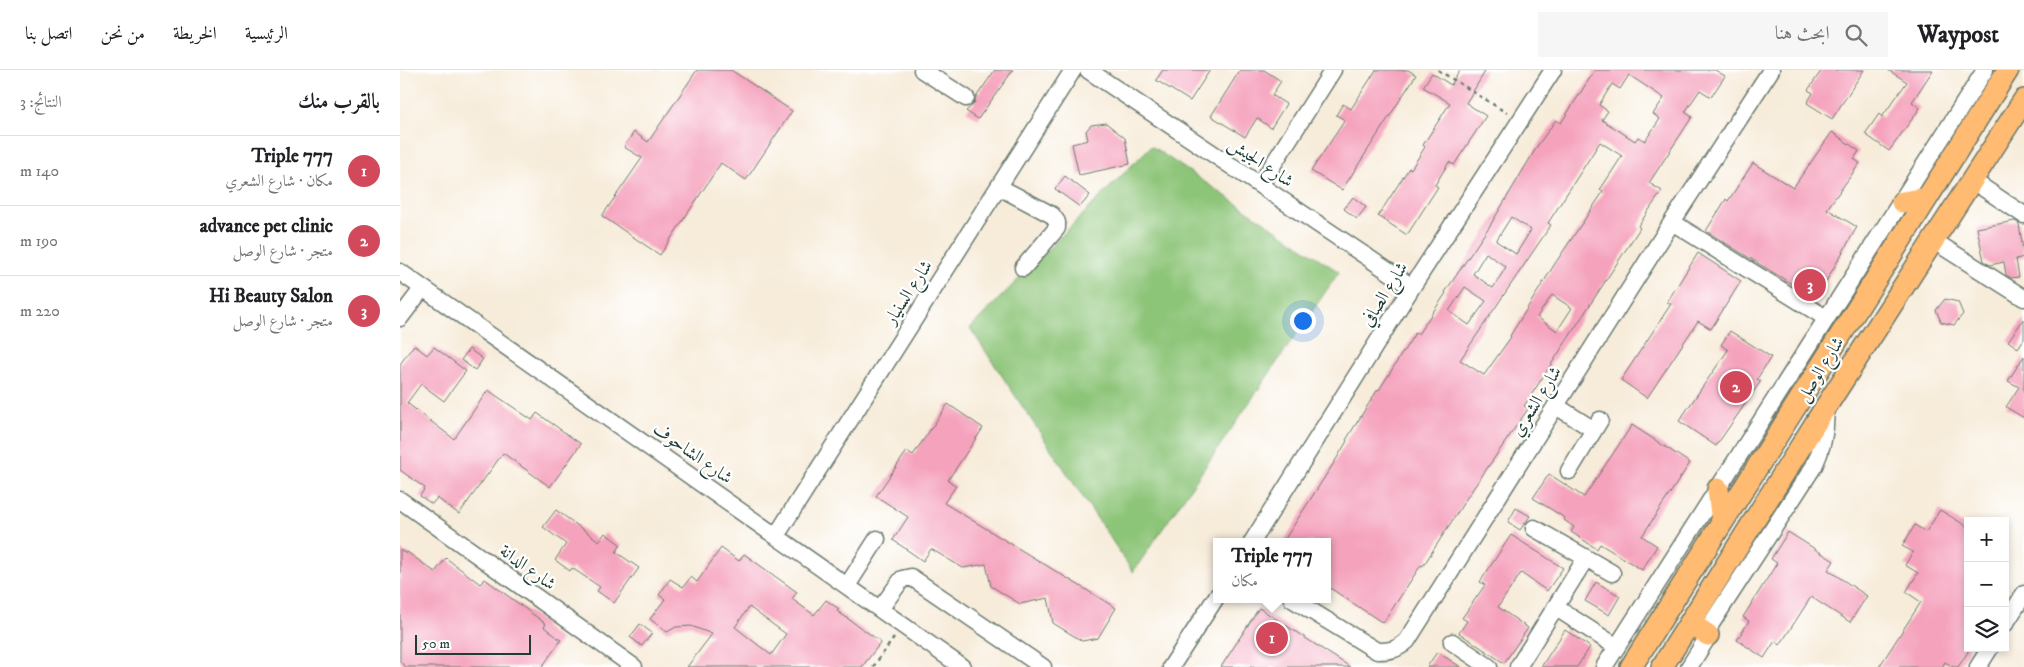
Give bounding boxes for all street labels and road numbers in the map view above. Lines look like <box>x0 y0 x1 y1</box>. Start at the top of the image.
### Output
street label: شارع الجيش <box>1222 133 1297 195</box>
street label: شارع السنيار <box>879 256 940 332</box>
street label: شارع الصافي <box>1356 258 1416 333</box>
street label: شارع الوصل <box>1792 333 1852 408</box>
street label: شارع الشعري <box>1507 362 1570 442</box>
street label: شارع الشاحوف <box>647 418 736 492</box>
street label: شارع الدانة <box>493 540 560 598</box>

